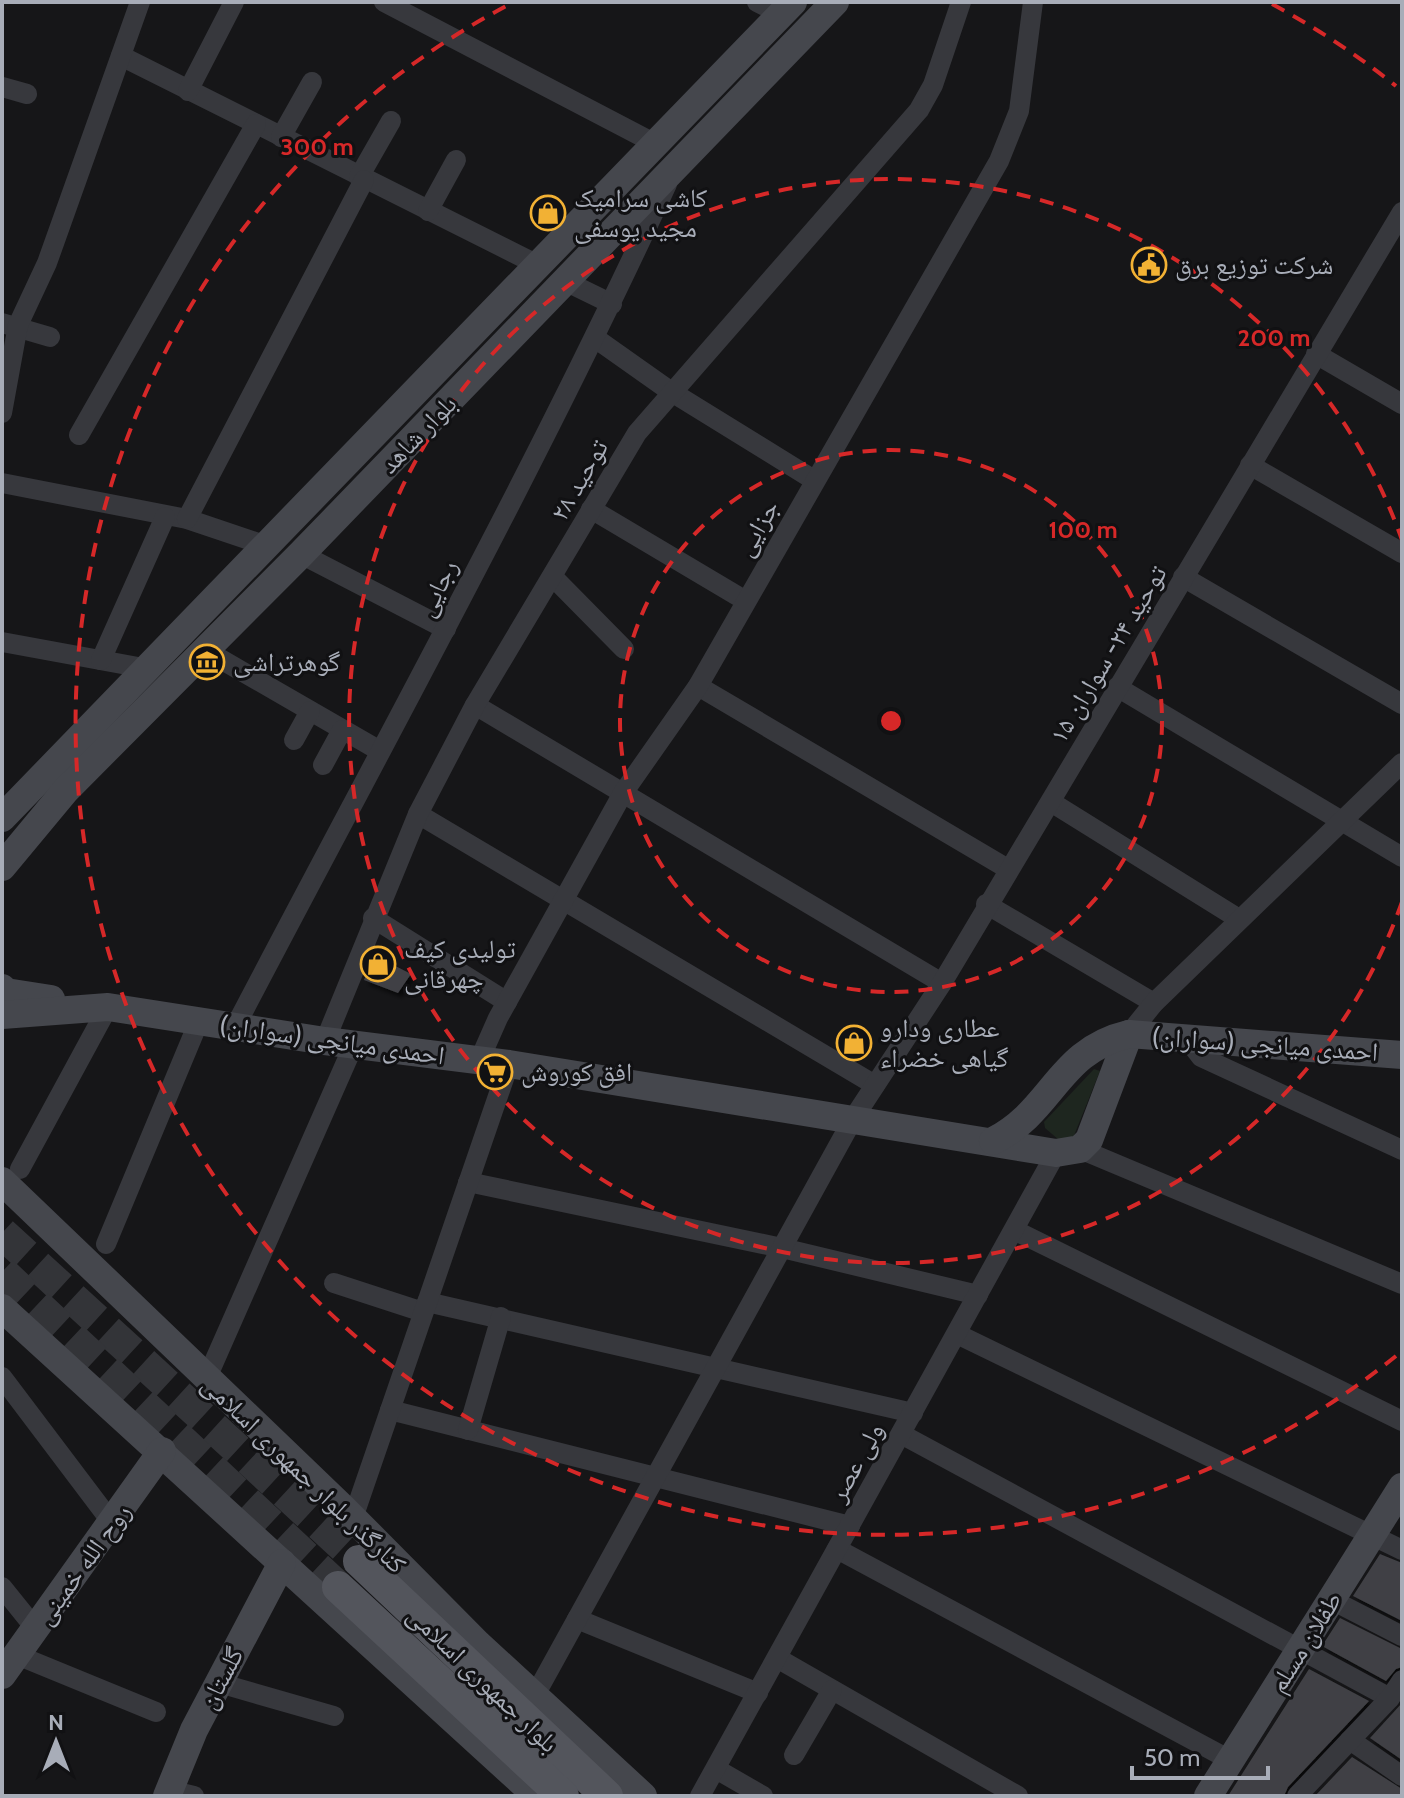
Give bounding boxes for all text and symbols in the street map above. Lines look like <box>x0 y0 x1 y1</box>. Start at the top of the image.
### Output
text: 300 m <box>280 132 354 161</box>
place label: کاشی سرامیک مجید یوسفی <box>574 182 708 244</box>
shop icon: کاشی سرامیک مجید یوسفی <box>529 194 567 232</box>
public building icon: شرکت توزیع برق <box>1130 246 1168 284</box>
place label: شرکت توزیع برق <box>1175 249 1333 282</box>
text: 200 m <box>1238 323 1310 352</box>
street label: بلوار شاهد <box>373 388 463 480</box>
street label: توحید ۲۸ <box>543 433 615 526</box>
street label: جزایی <box>728 494 786 562</box>
text: 100 m <box>1048 515 1118 544</box>
street label: رجایی <box>409 554 465 622</box>
street label: توحید ۲۴- سواران ۱۵ <box>1042 559 1174 749</box>
museum icon: گوهرتراشی <box>188 643 226 681</box>
place label: گوهرتراشی <box>233 646 340 678</box>
centre of rings <box>877 707 905 735</box>
place label: تولیدی کیف چهرقانی <box>404 933 516 995</box>
shop icon: تولیدی کیف چهرقانی <box>359 945 397 983</box>
street label: احمدی میانجی (سواران) <box>217 1008 447 1072</box>
place label: عطاری ودارو گیاهی خضراء <box>880 1012 1009 1074</box>
street label: احمدی میانجی (سواران) <box>1151 1020 1379 1068</box>
shop icon: عطاری ودارو گیاهی خضراء <box>835 1024 873 1062</box>
supermarket icon: افق کوروش <box>476 1053 514 1091</box>
place label: افق کوروش <box>521 1056 632 1088</box>
street label: کنارگذر بلوار جمهوری اسلامی <box>195 1368 413 1580</box>
street label: ولی عصر <box>821 1417 891 1508</box>
street label: روح الله خمینی <box>28 1497 138 1631</box>
street label: طفلان مسلم <box>1261 1585 1349 1699</box>
street label: بلوار جمهوری اسلامی <box>401 1599 565 1759</box>
street label: گلستان <box>191 1641 251 1714</box>
north arrow <box>16 1702 96 1782</box>
text: N <box>48 1709 64 1736</box>
scale bar <box>1132 1730 1268 1780</box>
text: 50 m <box>1144 1743 1200 1772</box>

